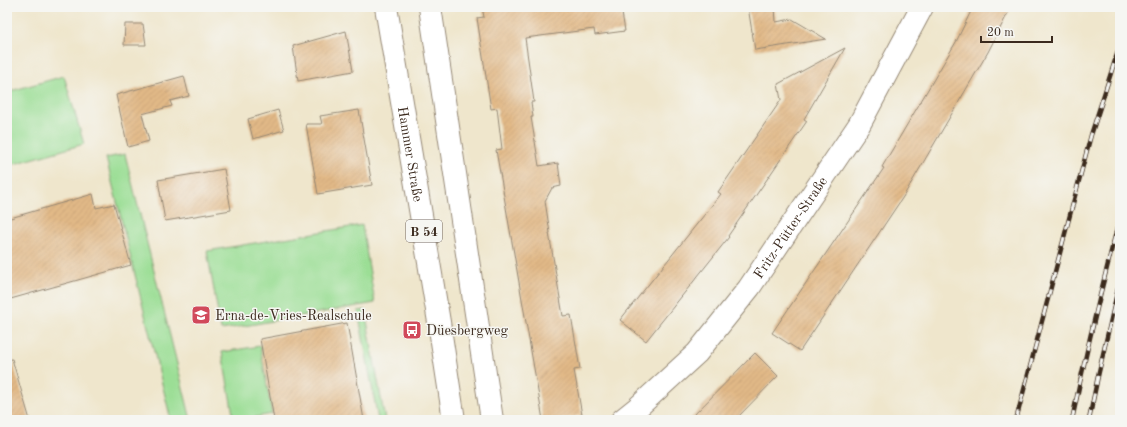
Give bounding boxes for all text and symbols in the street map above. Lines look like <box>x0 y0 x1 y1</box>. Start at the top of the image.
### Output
scale bar <box>981 18 1052 44</box>
text: 20 m <box>987 27 1014 39</box>
street label: Hammer Straße <box>395 105 425 203</box>
street label: Fritz-Pütter-Straße <box>752 174 830 281</box>
road number: B 54 <box>406 220 442 242</box>
school or university icon: Erna-de-Vries-Realschule <box>190 304 212 326</box>
place label: Erna-de-Vries-Realschule <box>215 309 372 323</box>
bus stop icon: Düesbergweg <box>401 319 423 341</box>
place label: Düesbergweg <box>426 324 508 338</box>

